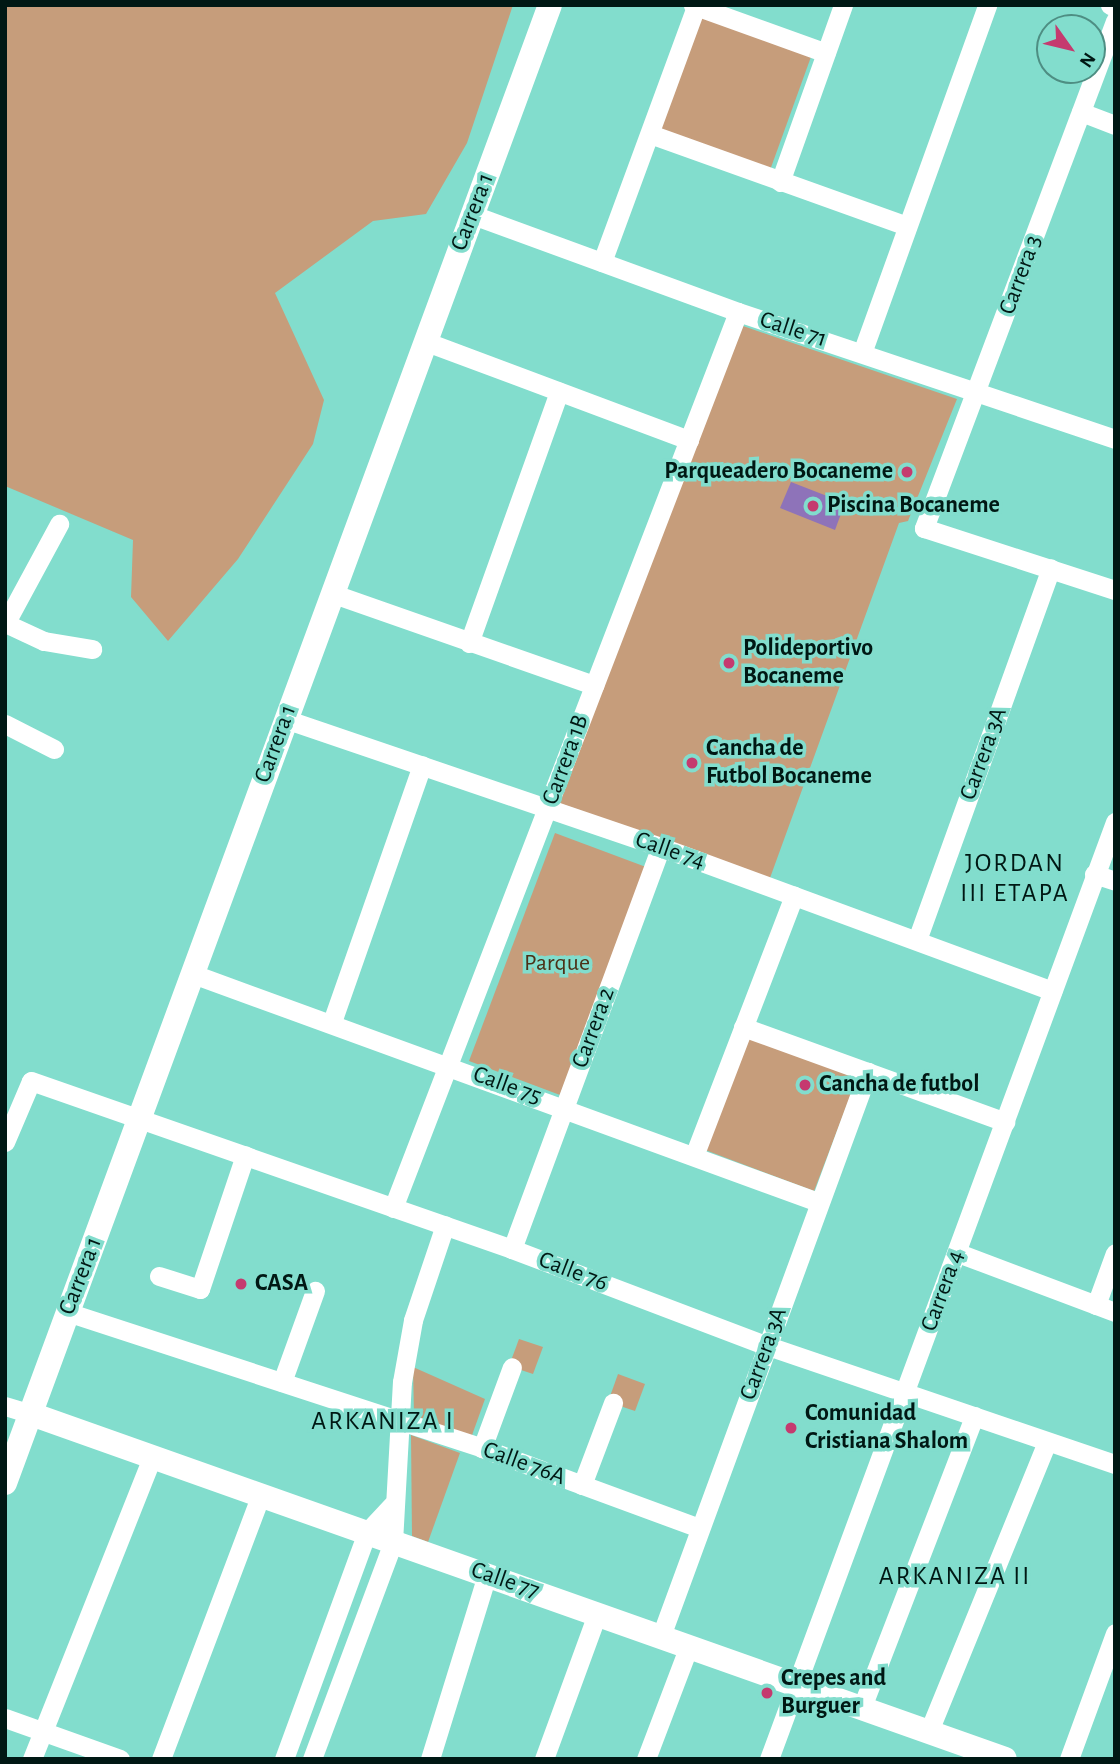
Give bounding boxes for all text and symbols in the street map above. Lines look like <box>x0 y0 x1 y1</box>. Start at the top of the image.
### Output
north arrow <box>1036 14 1106 84</box>
text: N <box>1076 49 1099 71</box>
street label: Carrera 1 <box>445 169 501 255</box>
street label: Carrera 3 <box>993 231 1049 319</box>
street label: Calle 71 <box>756 306 830 354</box>
place label: Parqueadero Bocaneme <box>664 458 893 486</box>
marker: Parqueadero Bocaneme <box>899 464 915 480</box>
place label: Piscina Bocaneme <box>827 492 1000 520</box>
marker: Piscina Bocaneme <box>805 498 821 514</box>
place label: Polideportivo Bocaneme <box>743 635 873 691</box>
marker: Polideportivo Bocaneme <box>721 655 737 671</box>
street label: Carrera 1 <box>249 701 303 787</box>
street label: Carrera 3A <box>954 704 1014 804</box>
street label: Carrera 1B <box>536 711 596 809</box>
place label: Cancha de Futbol Bocaneme <box>706 735 872 791</box>
marker: Cancha de Futbol Bocaneme <box>684 755 700 771</box>
street label: Calle 74 <box>631 826 709 876</box>
district label: JORDAN III ETAPA <box>961 848 1069 910</box>
park label: Parque <box>524 950 590 978</box>
street label: Carrera 2 <box>566 984 622 1072</box>
street label: Calle 75 <box>469 1060 545 1112</box>
place label: Cancha de futbol <box>819 1071 979 1099</box>
marker: Cancha de futbol <box>797 1077 813 1093</box>
street label: Carrera 1 <box>53 1233 109 1319</box>
street label: Calle 76 <box>534 1246 612 1298</box>
street label: Carrera 4 <box>915 1247 971 1335</box>
place label: CASA <box>255 1270 308 1298</box>
marker: CASA <box>233 1276 249 1292</box>
street label: Carrera 3A <box>734 1304 794 1404</box>
place label: Comunidad Cristiana Shalom <box>805 1400 968 1456</box>
district label: ARKANIZA I <box>313 1406 453 1438</box>
marker: Comunidad Cristiana Shalom <box>783 1420 799 1436</box>
street label: Calle 76A <box>479 1436 569 1492</box>
street label: Calle 77 <box>467 1556 543 1606</box>
district label: ARKANIZA II <box>880 1561 1030 1593</box>
place label: Crepes and Burguer <box>781 1665 886 1721</box>
marker: Crepes and Burguer <box>759 1685 775 1701</box>

